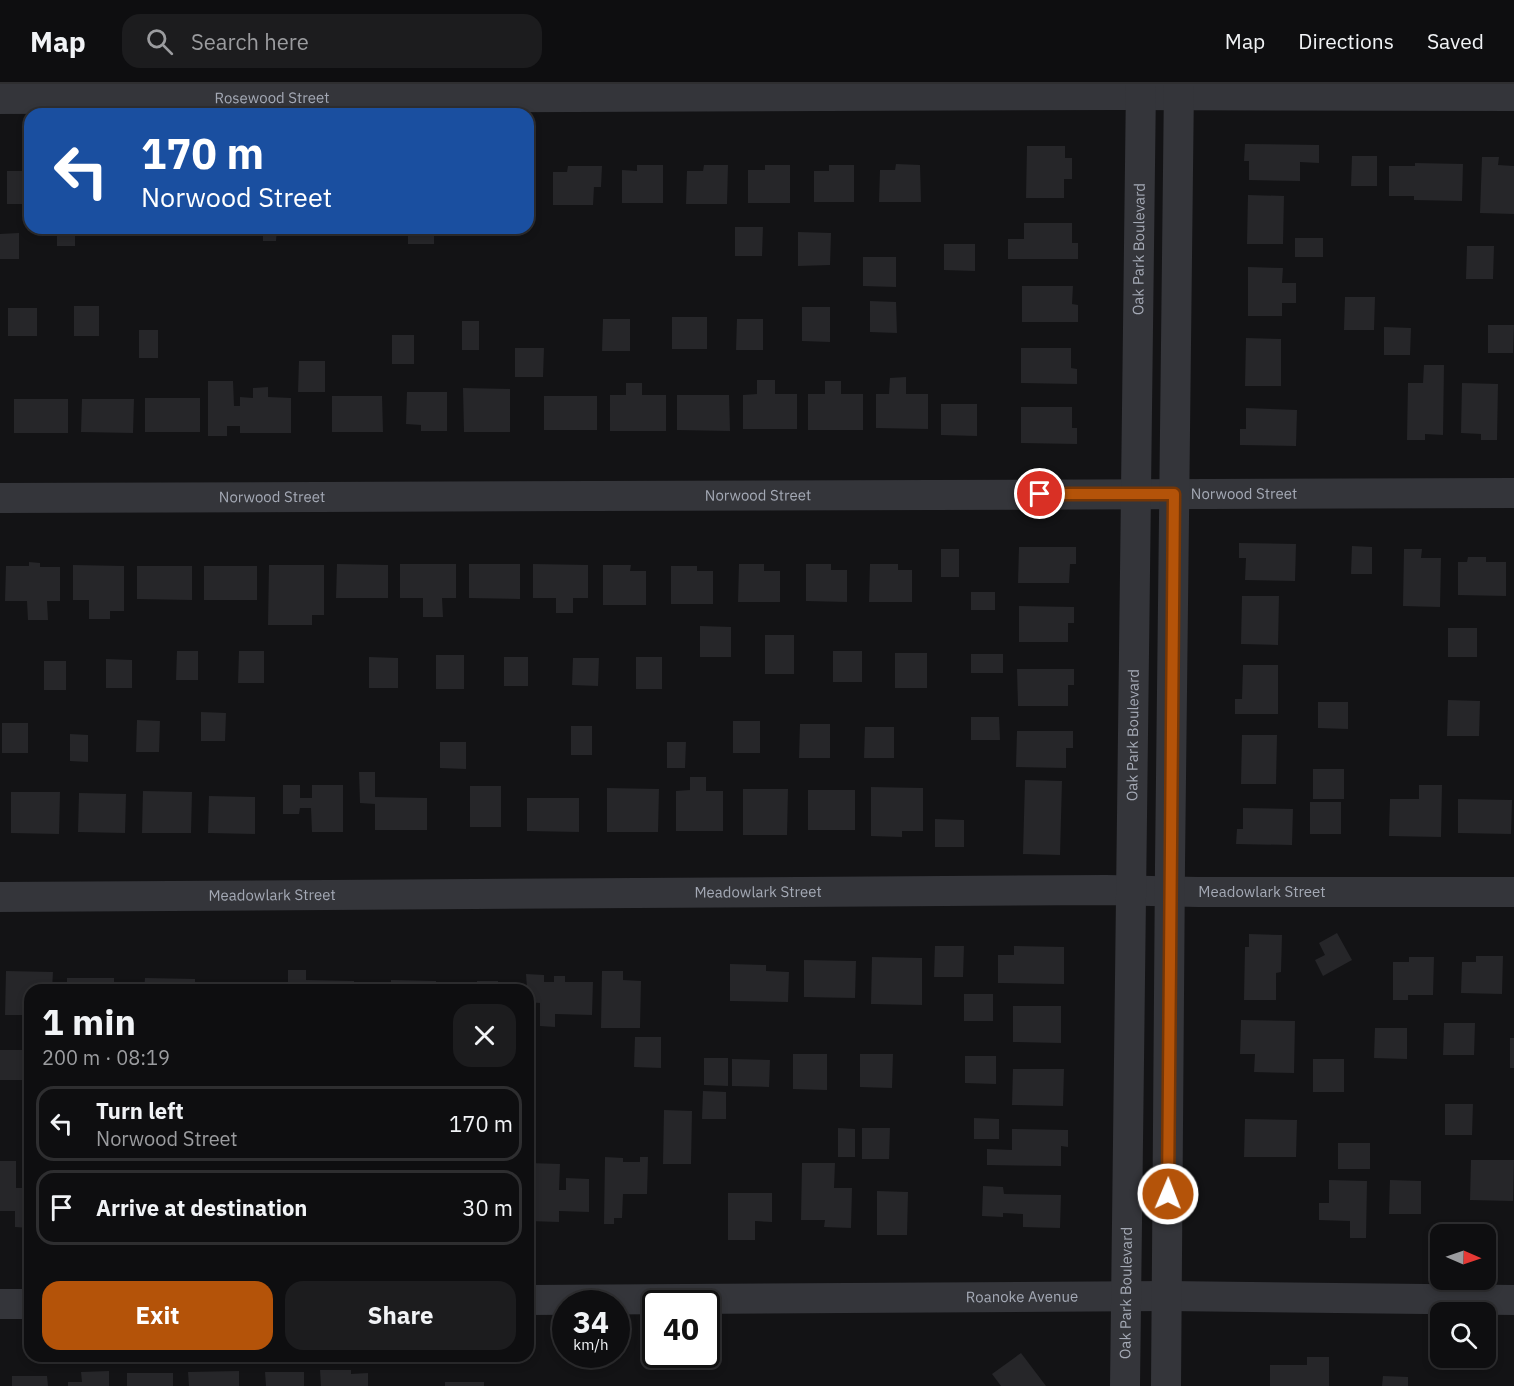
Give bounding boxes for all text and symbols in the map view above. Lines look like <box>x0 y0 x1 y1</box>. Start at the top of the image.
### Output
search box <box>122 14 542 68</box>
text: Map <box>30 23 86 60</box>
icon: search <box>143 25 176 58</box>
text: Search here <box>191 27 309 56</box>
text: Map <box>1225 27 1265 55</box>
text: Directions <box>1298 27 1394 55</box>
text: Saved <box>1427 27 1484 55</box>
street label: Rosewood Street <box>214 88 330 107</box>
text: 170 m <box>141 126 264 181</box>
icon: left <box>42 132 120 210</box>
text: Norwood Street <box>141 179 332 214</box>
street label: Oak Park Boulevard <box>1128 183 1149 315</box>
pin <box>1014 468 1065 519</box>
icon: arrive <box>1023 477 1056 510</box>
street label: Norwood Street <box>1191 484 1297 503</box>
street label: Norwood Street <box>705 485 811 505</box>
street label: Norwood Street <box>219 487 325 506</box>
street label: Oak Park Boulevard <box>1122 669 1143 801</box>
street label: Meadowlark Street <box>694 882 822 902</box>
street label: Meadowlark Street <box>1198 882 1326 901</box>
street label: Meadowlark Street <box>208 885 336 905</box>
text: 1 min <box>42 998 136 1045</box>
button: close <box>453 1004 516 1067</box>
text: 200 m · 08:19 <box>42 1044 170 1071</box>
text: Turn left <box>96 1096 184 1125</box>
icon: left <box>45 1107 78 1140</box>
text: 170 m <box>449 1109 513 1138</box>
text: Norwood Street <box>96 1125 238 1152</box>
position arrow <box>1136 1162 1200 1226</box>
icon: arrive <box>45 1191 78 1224</box>
text: Arrive at destination <box>96 1193 307 1222</box>
text: 30 m <box>462 1193 513 1222</box>
north arrow <box>1430 1224 1496 1290</box>
map controls <box>1430 1224 1496 1368</box>
street label: Oak Park Boulevard <box>1115 1227 1136 1359</box>
button: Exit <box>42 1281 273 1350</box>
button: Share <box>285 1281 516 1350</box>
street label: Roanoke Avenue <box>966 1287 1078 1306</box>
speed limit sign: 40 <box>642 1290 720 1368</box>
text: 34 <box>573 1302 609 1341</box>
button: search <box>1430 1302 1496 1368</box>
text: km/h <box>573 1335 609 1354</box>

